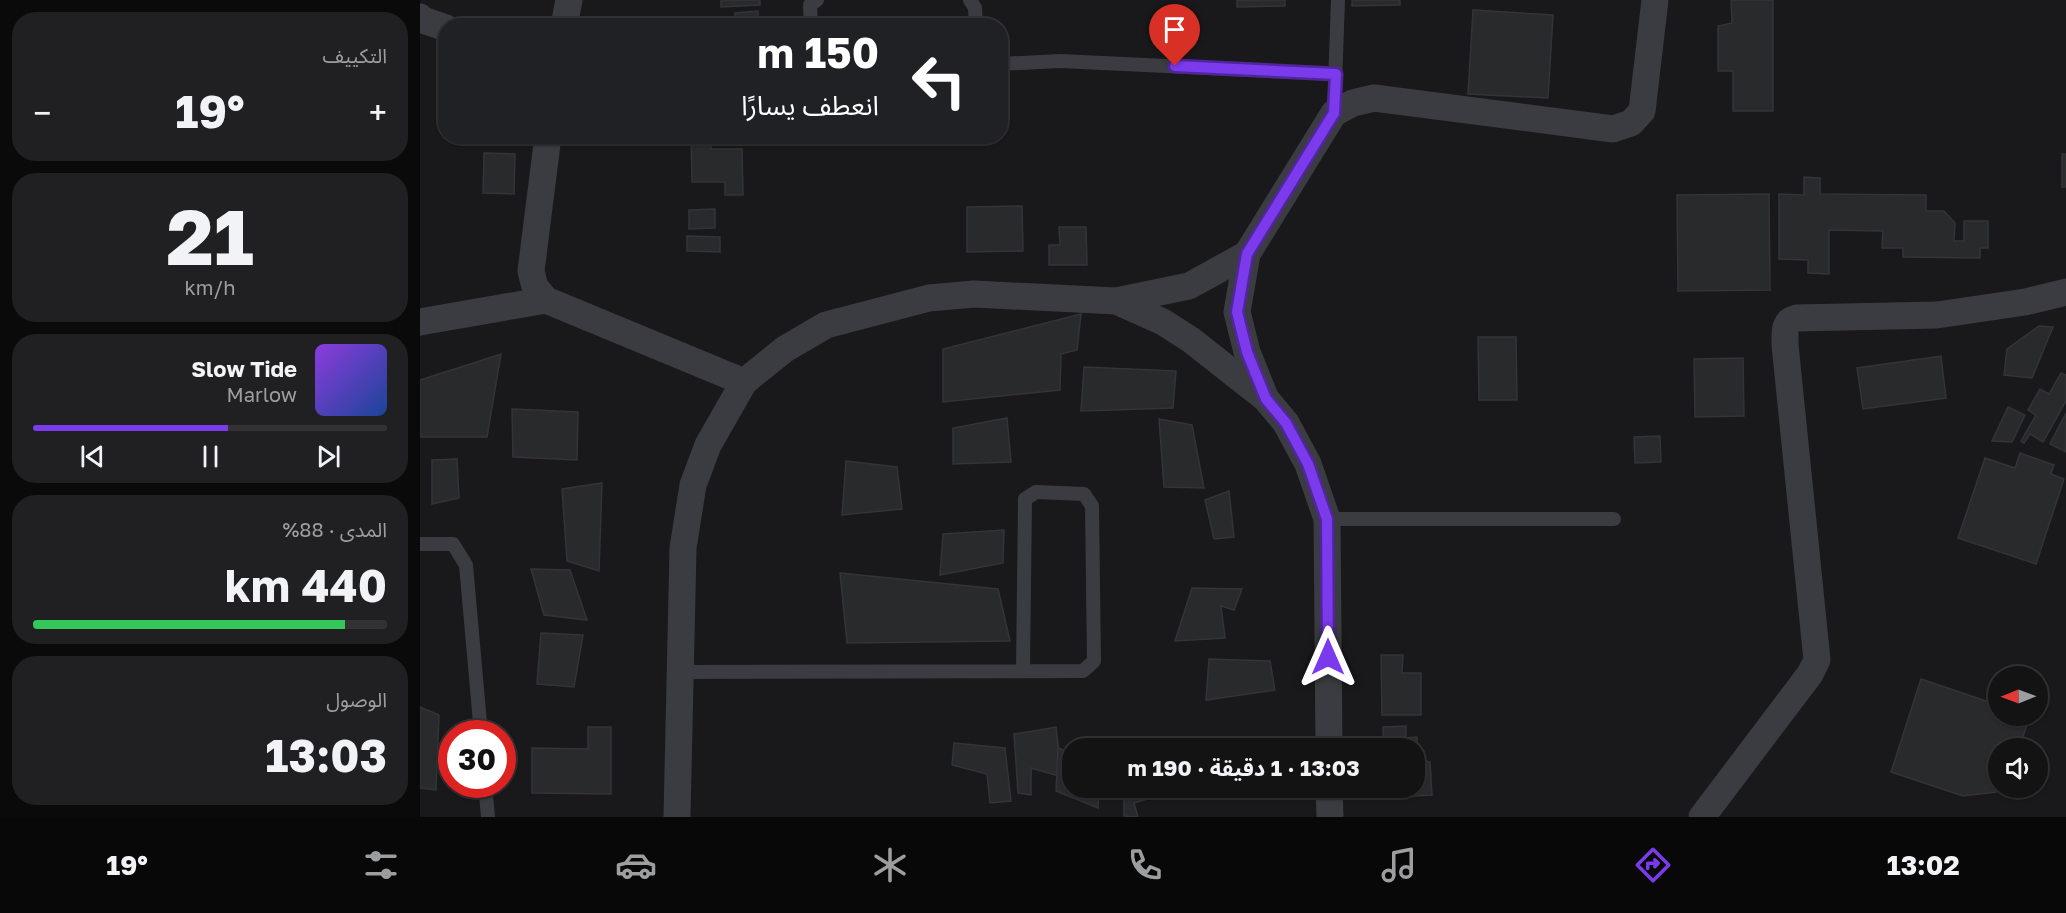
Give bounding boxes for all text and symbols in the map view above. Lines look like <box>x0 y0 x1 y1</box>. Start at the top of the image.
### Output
pin <box>1149 4 1200 66</box>
icon: arrive <box>1158 13 1191 46</box>
text: 150 m <box>757 27 879 77</box>
icon: left <box>900 42 978 120</box>
text: التكييف <box>323 43 387 67</box>
text: 19° <box>175 84 245 138</box>
text: انعطف يسارًا <box>741 89 879 121</box>
text: − <box>33 93 51 132</box>
text: + <box>369 93 387 132</box>
text: 21 <box>166 189 254 282</box>
text: km/h <box>185 275 235 299</box>
text: Slow Tide <box>191 355 297 382</box>
text: Marlow <box>227 382 297 406</box>
icon: previous <box>76 440 109 473</box>
icon: pause <box>194 440 227 473</box>
icon: next <box>312 440 345 473</box>
text: المدى · 88% <box>282 517 387 541</box>
text: 440 km <box>225 558 387 612</box>
position arrow <box>1296 625 1360 689</box>
north arrow <box>1988 666 2048 726</box>
map controls <box>1988 666 2048 798</box>
text: الوصول <box>326 687 387 711</box>
speed limit sign: 30 <box>438 720 516 798</box>
text: 13:03 <box>265 728 387 782</box>
button: sound <box>1988 738 2048 798</box>
text: 13:03 · 1 دقيقة · 190 m <box>1127 754 1360 781</box>
icon: filters <box>360 844 402 886</box>
icon: car <box>615 844 657 886</box>
icon: climate <box>869 844 911 886</box>
icon: phone <box>1124 844 1166 886</box>
icon: music <box>1378 844 1420 886</box>
icon: directions <box>1632 844 1674 886</box>
text: 19° <box>106 849 148 881</box>
text: 13:02 <box>1887 849 1960 881</box>

